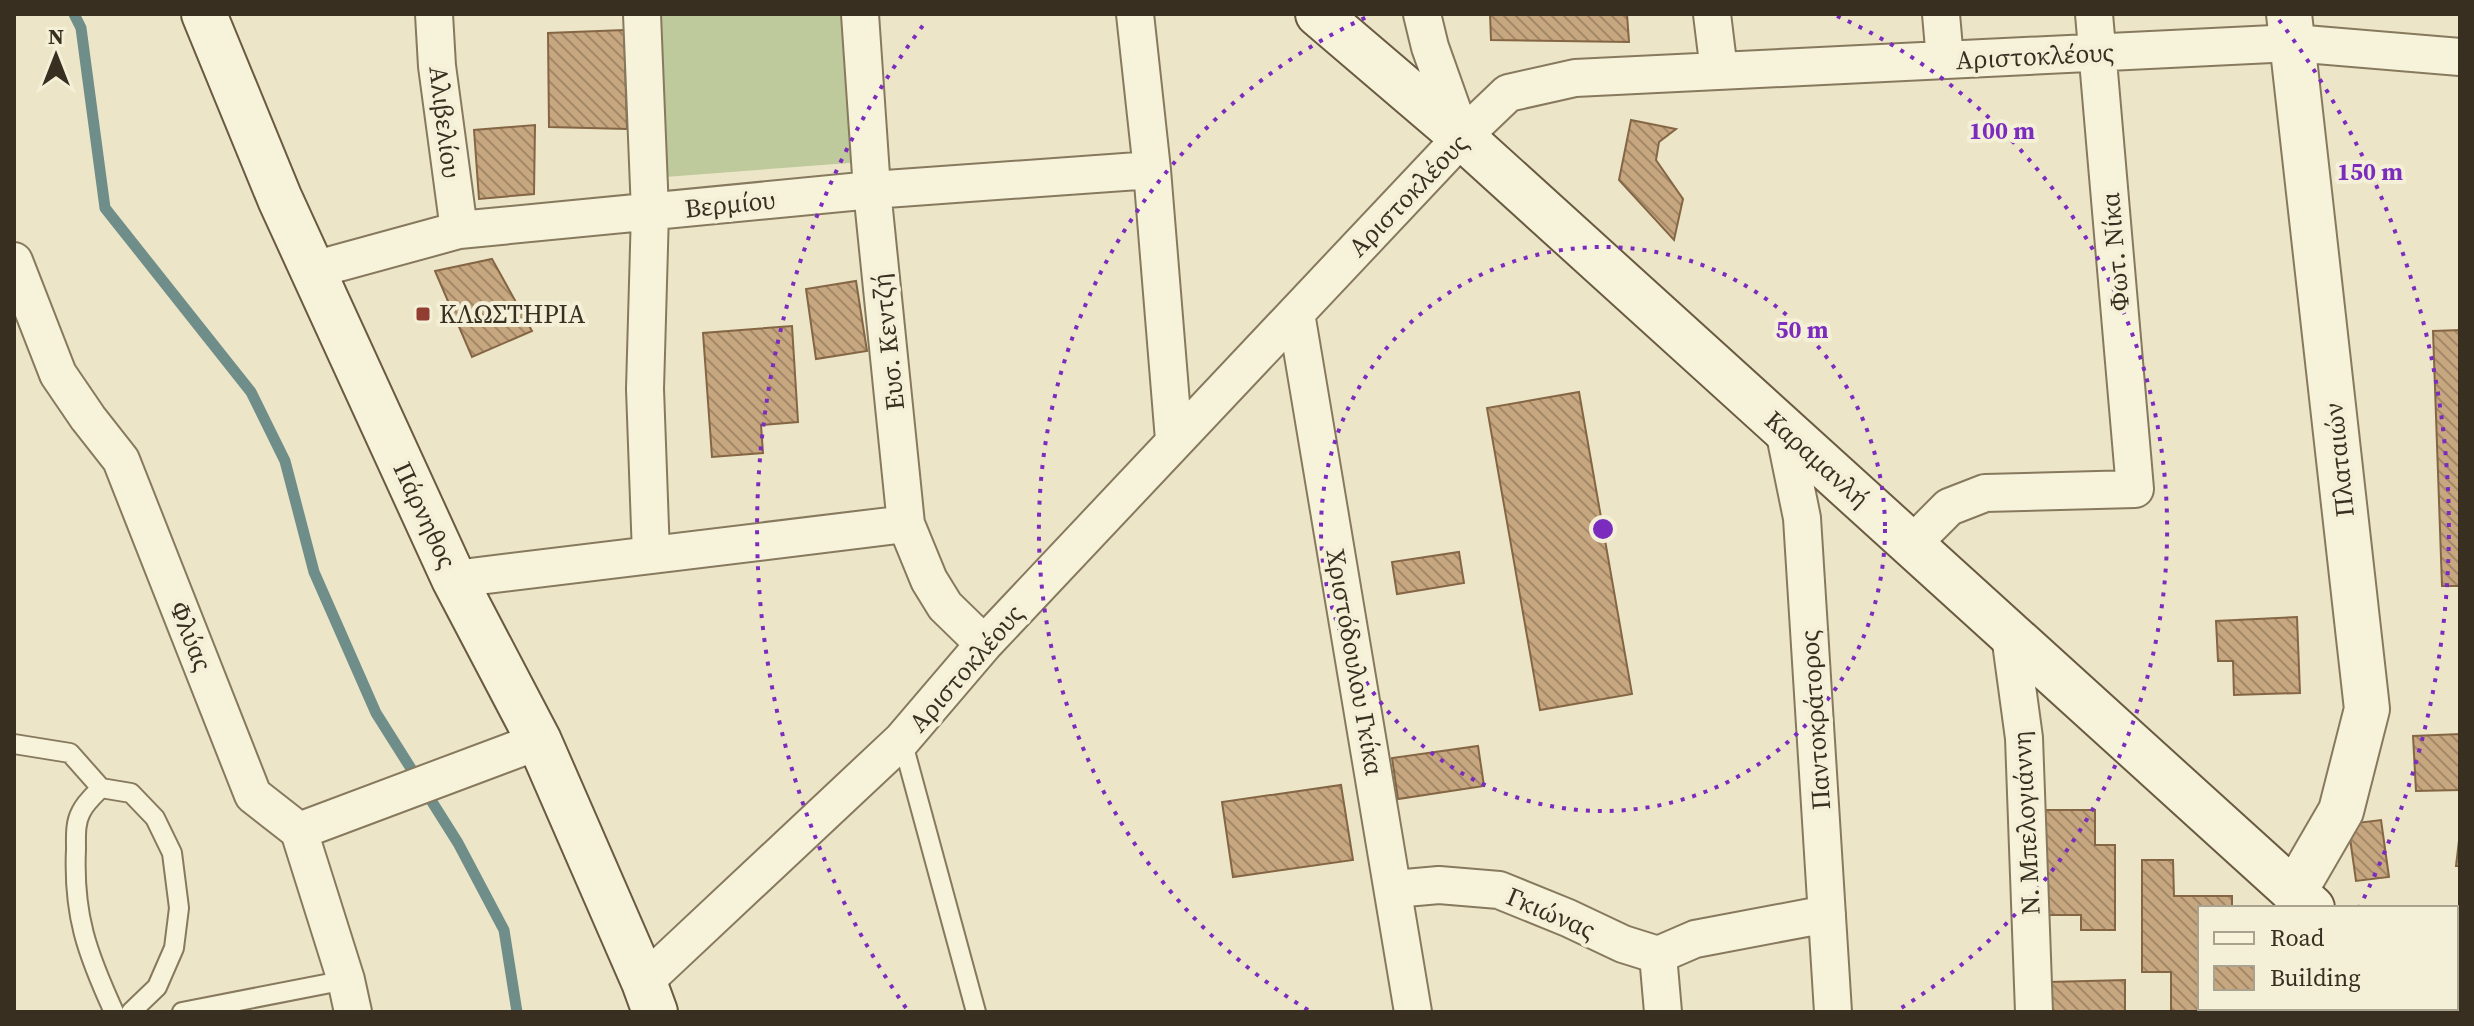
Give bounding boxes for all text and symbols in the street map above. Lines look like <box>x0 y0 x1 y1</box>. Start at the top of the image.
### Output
north arrow <box>16 16 96 96</box>
text: N <box>48 21 64 51</box>
street label: Αριστοκλέους <box>1955 34 2115 78</box>
street label: Αλιβελίου <box>420 64 470 180</box>
text: 100 m <box>1969 114 2035 147</box>
street label: Αριστοκλέους <box>1340 125 1476 265</box>
text: 150 m <box>2337 155 2403 188</box>
street label: Βερμίου <box>683 181 777 227</box>
street label: Φωτ. Νίκα <box>2092 191 2138 313</box>
street label: Ευσ. Κεντζή <box>863 272 913 412</box>
place label: ΚΛΩΣΤΗΡΙΑ <box>439 296 585 332</box>
marker: ΚΛΩΣΤΗΡΙΑ <box>414 305 432 323</box>
text: 50 m <box>1776 313 1829 346</box>
street label: Πλαταιών <box>2315 401 2363 519</box>
street label: Καραμανλή <box>1757 402 1877 516</box>
street label: Πάρνηθος <box>385 456 465 574</box>
centre of rings <box>1589 515 1617 543</box>
street label: Χριστόδουλου Γκίκα <box>1317 546 1393 779</box>
street label: Φλύας <box>161 596 221 676</box>
street label: Αριστοκλέους <box>900 596 1032 740</box>
street label: Παντοκράτορος <box>1791 629 1839 811</box>
street label: Ν. Μπελογιάννη <box>2003 730 2049 916</box>
street label: Γκιώνας <box>1501 878 1601 948</box>
legend <box>2198 906 2458 1010</box>
text: Road <box>2270 921 2325 954</box>
text: Building <box>2270 961 2361 994</box>

